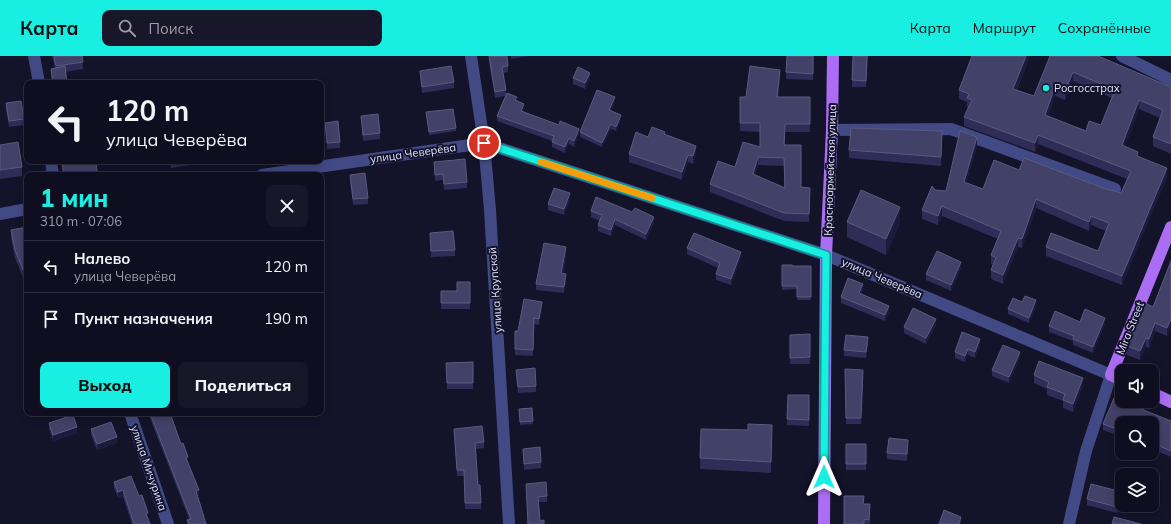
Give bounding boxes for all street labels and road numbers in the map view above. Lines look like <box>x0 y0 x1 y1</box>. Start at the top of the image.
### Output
street label: Красноармейская улица <box>821 104 839 236</box>
street label: улица Чеверёва <box>369 140 457 166</box>
street label: улица Крупской <box>485 247 505 333</box>
street label: улица Чеверёва <box>839 255 925 301</box>
street label: Mira Street <box>1113 299 1147 357</box>
street label: улица Мичурина <box>128 423 170 513</box>

